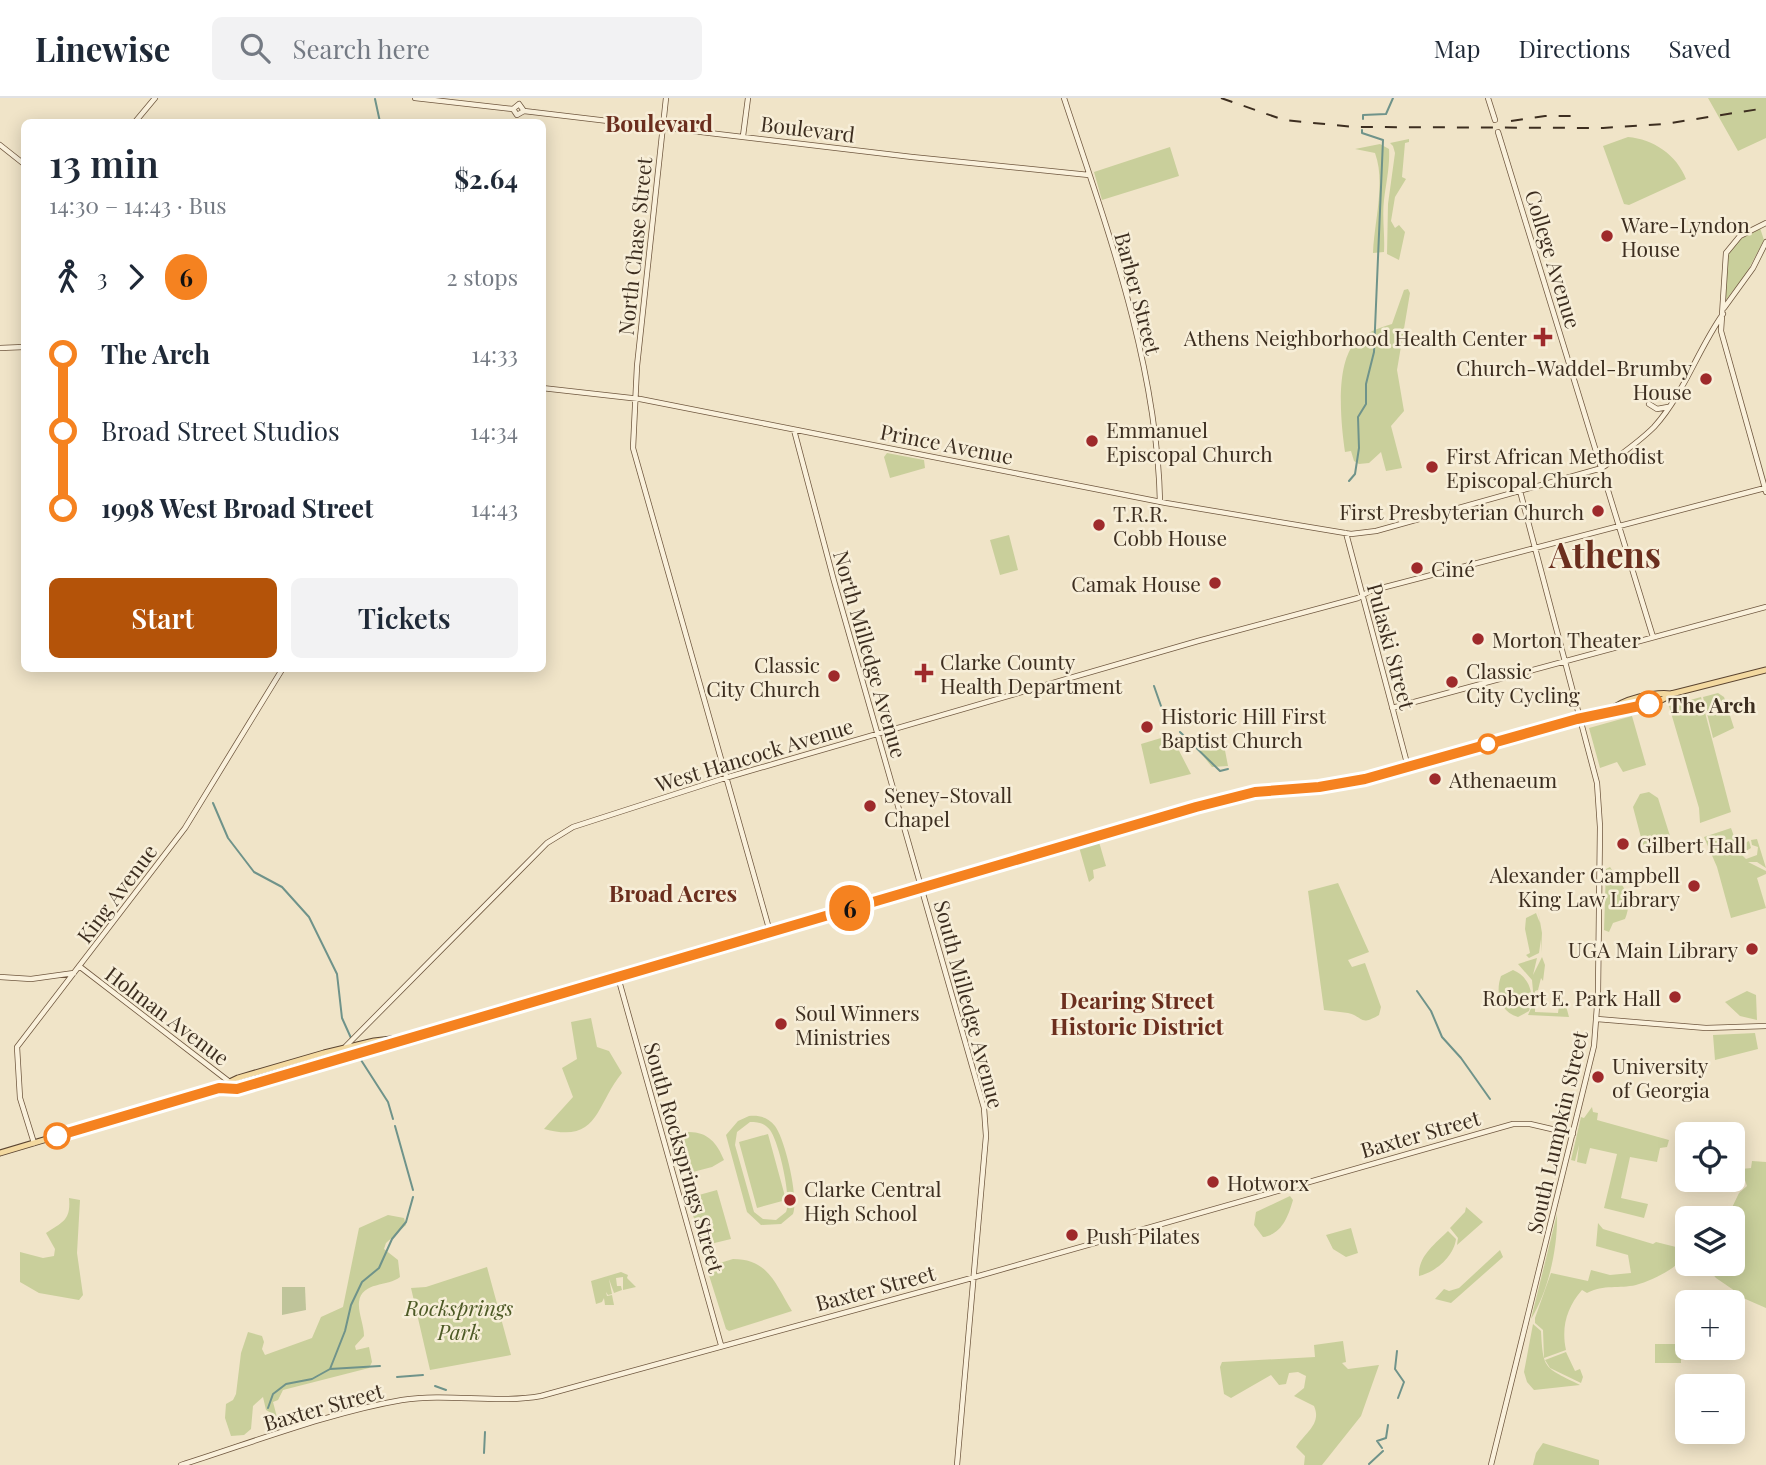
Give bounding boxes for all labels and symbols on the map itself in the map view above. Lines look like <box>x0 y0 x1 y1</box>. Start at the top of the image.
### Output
district label: Boulevard <box>605 107 713 138</box>
street label: Boulevard <box>759 108 857 148</box>
street label: North Chase Street <box>611 155 657 337</box>
street label: College Avenue <box>1520 186 1588 332</box>
place label: Ware-Lyndon House <box>1620 210 1750 262</box>
marker: Ware-Lyndon House <box>1599 228 1615 244</box>
street label: Barber Street <box>1109 229 1169 358</box>
place label: Athens Neighborhood Health Center <box>1183 323 1528 351</box>
marker: Athens Neighborhood Health Center <box>1533 327 1553 347</box>
place label: Church-Waddel-Brumby House <box>1456 353 1692 405</box>
marker: Church-Waddel-Brumby House <box>1698 371 1714 387</box>
place label: Emmanuel Episcopal Church <box>1106 415 1273 467</box>
street label: Prince Avenue <box>878 416 1016 470</box>
marker: Emmanuel Episcopal Church <box>1084 433 1100 449</box>
place label: First African Methodist Episcopal Church <box>1446 441 1664 493</box>
marker: First African Methodist Episcopal Church <box>1424 459 1440 475</box>
place label: First Presbyterian Church <box>1339 497 1585 525</box>
place label: T.R.R. Cobb House <box>1113 499 1227 551</box>
marker: First Presbyterian Church <box>1590 503 1606 519</box>
marker: T.R.R. Cobb House <box>1091 517 1107 533</box>
district label: Athens <box>1548 530 1661 577</box>
street label: North Milledge Avenue <box>828 547 914 761</box>
place label: Ciné <box>1431 554 1475 582</box>
marker: Ciné <box>1409 560 1425 576</box>
place label: Camak House <box>1071 569 1201 597</box>
marker: Camak House <box>1207 575 1223 591</box>
street label: Pulaski Street <box>1362 580 1422 713</box>
place label: Morton Theater <box>1492 625 1641 653</box>
marker: Morton Theater <box>1470 631 1486 647</box>
place label: Clarke County Health Department <box>940 647 1123 699</box>
place label: Classic City Church <box>706 650 821 702</box>
place label: Classic City Cycling <box>1466 656 1580 708</box>
marker: Clarke County Health Department <box>914 663 934 683</box>
marker: Classic City Church <box>826 668 842 684</box>
marker: Classic City Cycling <box>1444 674 1460 690</box>
place label: The Arch <box>1668 690 1756 718</box>
marker: The Arch <box>1636 691 1662 717</box>
place label: Historic Hill First Baptist Church <box>1161 701 1326 753</box>
street label: West Hancock Avenue <box>651 711 856 798</box>
marker: Historic Hill First Baptist Church <box>1139 719 1155 735</box>
unlabelled marker <box>1478 734 1498 754</box>
place label: Athenaeum <box>1448 765 1557 793</box>
marker: Athenaeum <box>1427 771 1443 787</box>
place label: Seney-Stovall Chapel <box>884 780 1012 832</box>
marker: Seney-Stovall Chapel <box>862 798 878 814</box>
place label: Gilbert Hall <box>1637 830 1746 858</box>
marker: Gilbert Hall <box>1615 836 1631 852</box>
street label: King Avenue <box>70 838 162 948</box>
place label: Alexander Campbell King Law Library <box>1489 860 1680 912</box>
district label: Broad Acres <box>609 877 737 908</box>
marker: Alexander Campbell King Law Library <box>1686 878 1702 894</box>
line badge: 6 <box>827 885 873 931</box>
street label: South Milledge Avenue <box>929 897 1011 1111</box>
place label: UGA Main Library <box>1568 935 1738 963</box>
marker: UGA Main Library <box>1744 941 1760 957</box>
street label: Holman Avenue <box>100 959 236 1071</box>
place label: Robert E. Park Hall <box>1482 983 1661 1011</box>
district label: Dearing Street Historic District <box>1050 984 1225 1041</box>
marker: Robert E. Park Hall <box>1667 989 1683 1005</box>
place label: Soul Winners Ministries <box>795 998 920 1050</box>
marker: Soul Winners Ministries <box>773 1016 789 1032</box>
street label: South Lumpkin Street <box>1519 1027 1593 1236</box>
street label: South Rocksprings Street <box>639 1039 731 1276</box>
place label: University of Georgia <box>1612 1051 1710 1103</box>
marker: University of Georgia <box>1590 1069 1606 1085</box>
street label: Baxter Street <box>1357 1102 1484 1163</box>
unlabelled marker <box>44 1123 70 1149</box>
place label: Hotworx <box>1227 1168 1309 1196</box>
place label: Clarke Central High School <box>804 1174 942 1226</box>
marker: Hotworx <box>1205 1174 1221 1190</box>
marker: Clarke Central High School <box>782 1192 798 1208</box>
place label: Push Pilates <box>1086 1221 1200 1249</box>
marker: Push Pilates <box>1064 1227 1080 1243</box>
street label: Baxter Street <box>812 1257 939 1316</box>
park label: Rocksprings Park <box>404 1293 513 1345</box>
street label: Baxter Street <box>260 1375 387 1436</box>

